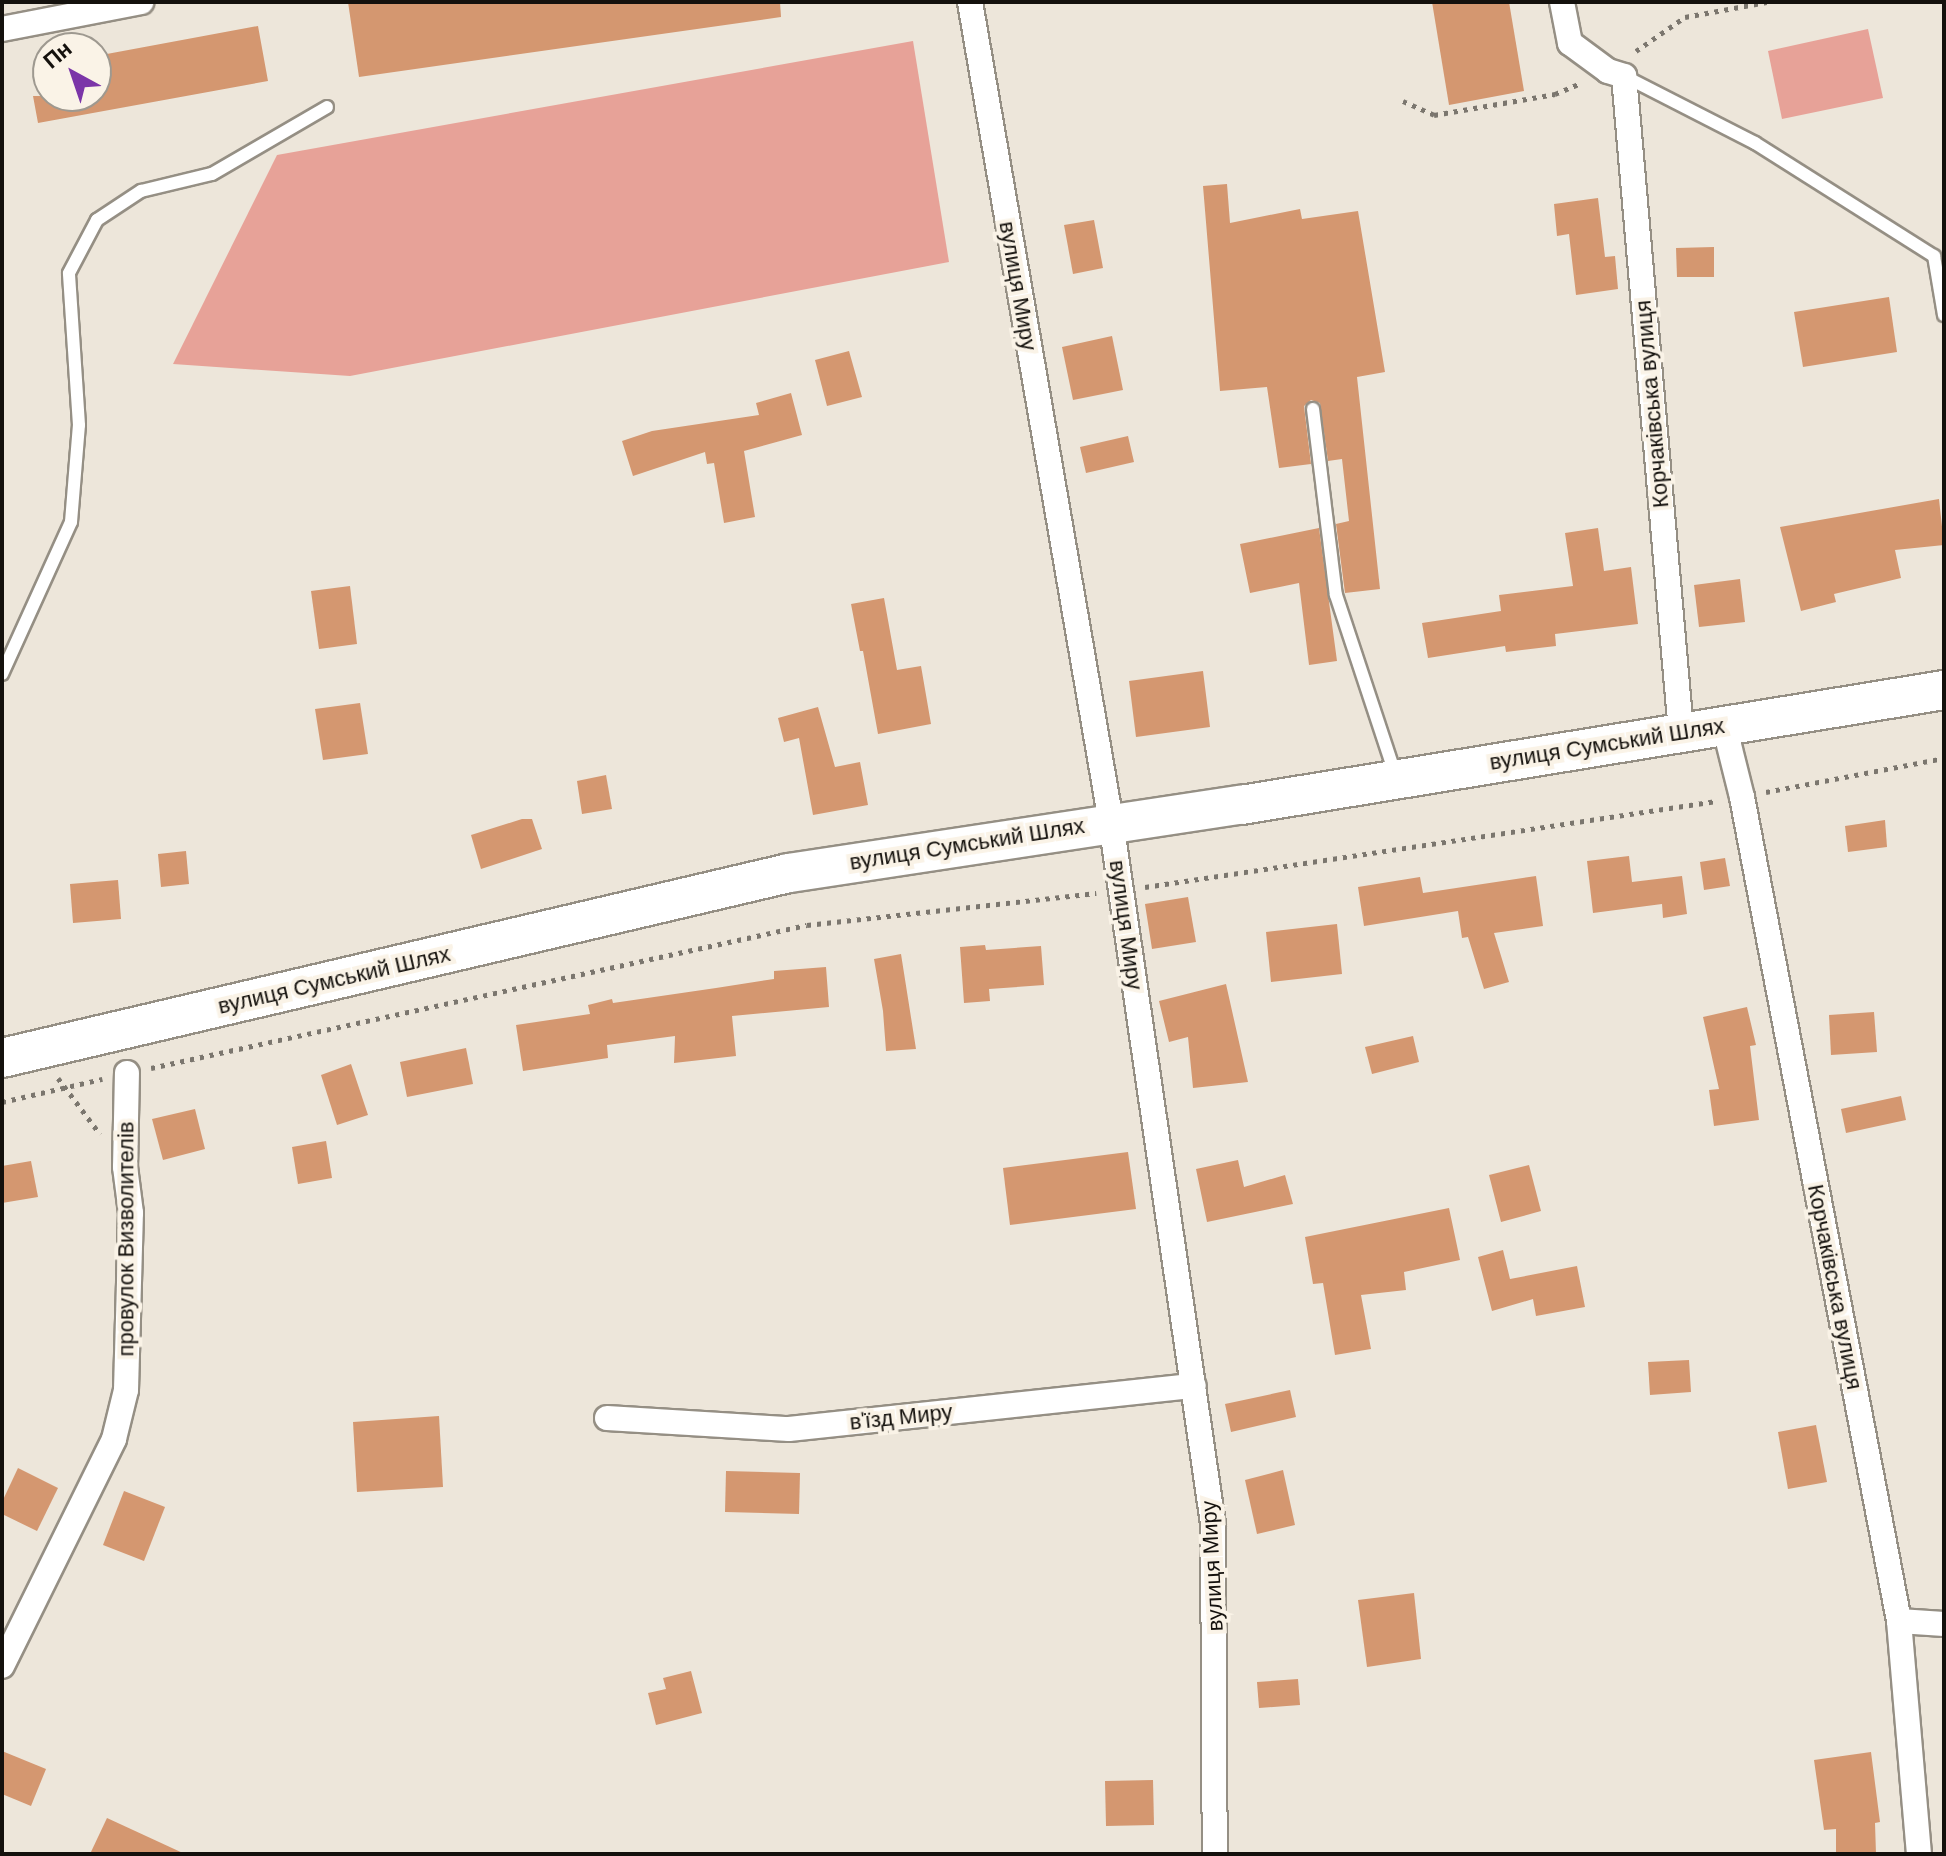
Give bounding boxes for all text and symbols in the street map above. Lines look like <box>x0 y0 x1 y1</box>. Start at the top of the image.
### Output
north arrow <box>32 32 112 112</box>
text: Пн <box>37 34 78 75</box>
street label: вулиця Миру <box>994 219 1042 353</box>
street label: Корчаківська вулиця <box>1630 299 1674 509</box>
street label: вулиця Сумський Шлях <box>1488 712 1726 776</box>
street label: вулиця Сумський Шлях <box>848 812 1086 876</box>
street label: вулиця Миру <box>1104 858 1148 992</box>
street label: вулиця Сумський Шлях <box>215 940 453 1020</box>
street label: провулок Визволителів <box>113 1121 139 1357</box>
street label: Корчаківська вулиця <box>1802 1182 1868 1392</box>
street label: в'їзд Миру <box>848 1398 954 1436</box>
street label: вулиця Миру <box>1195 1500 1229 1632</box>

